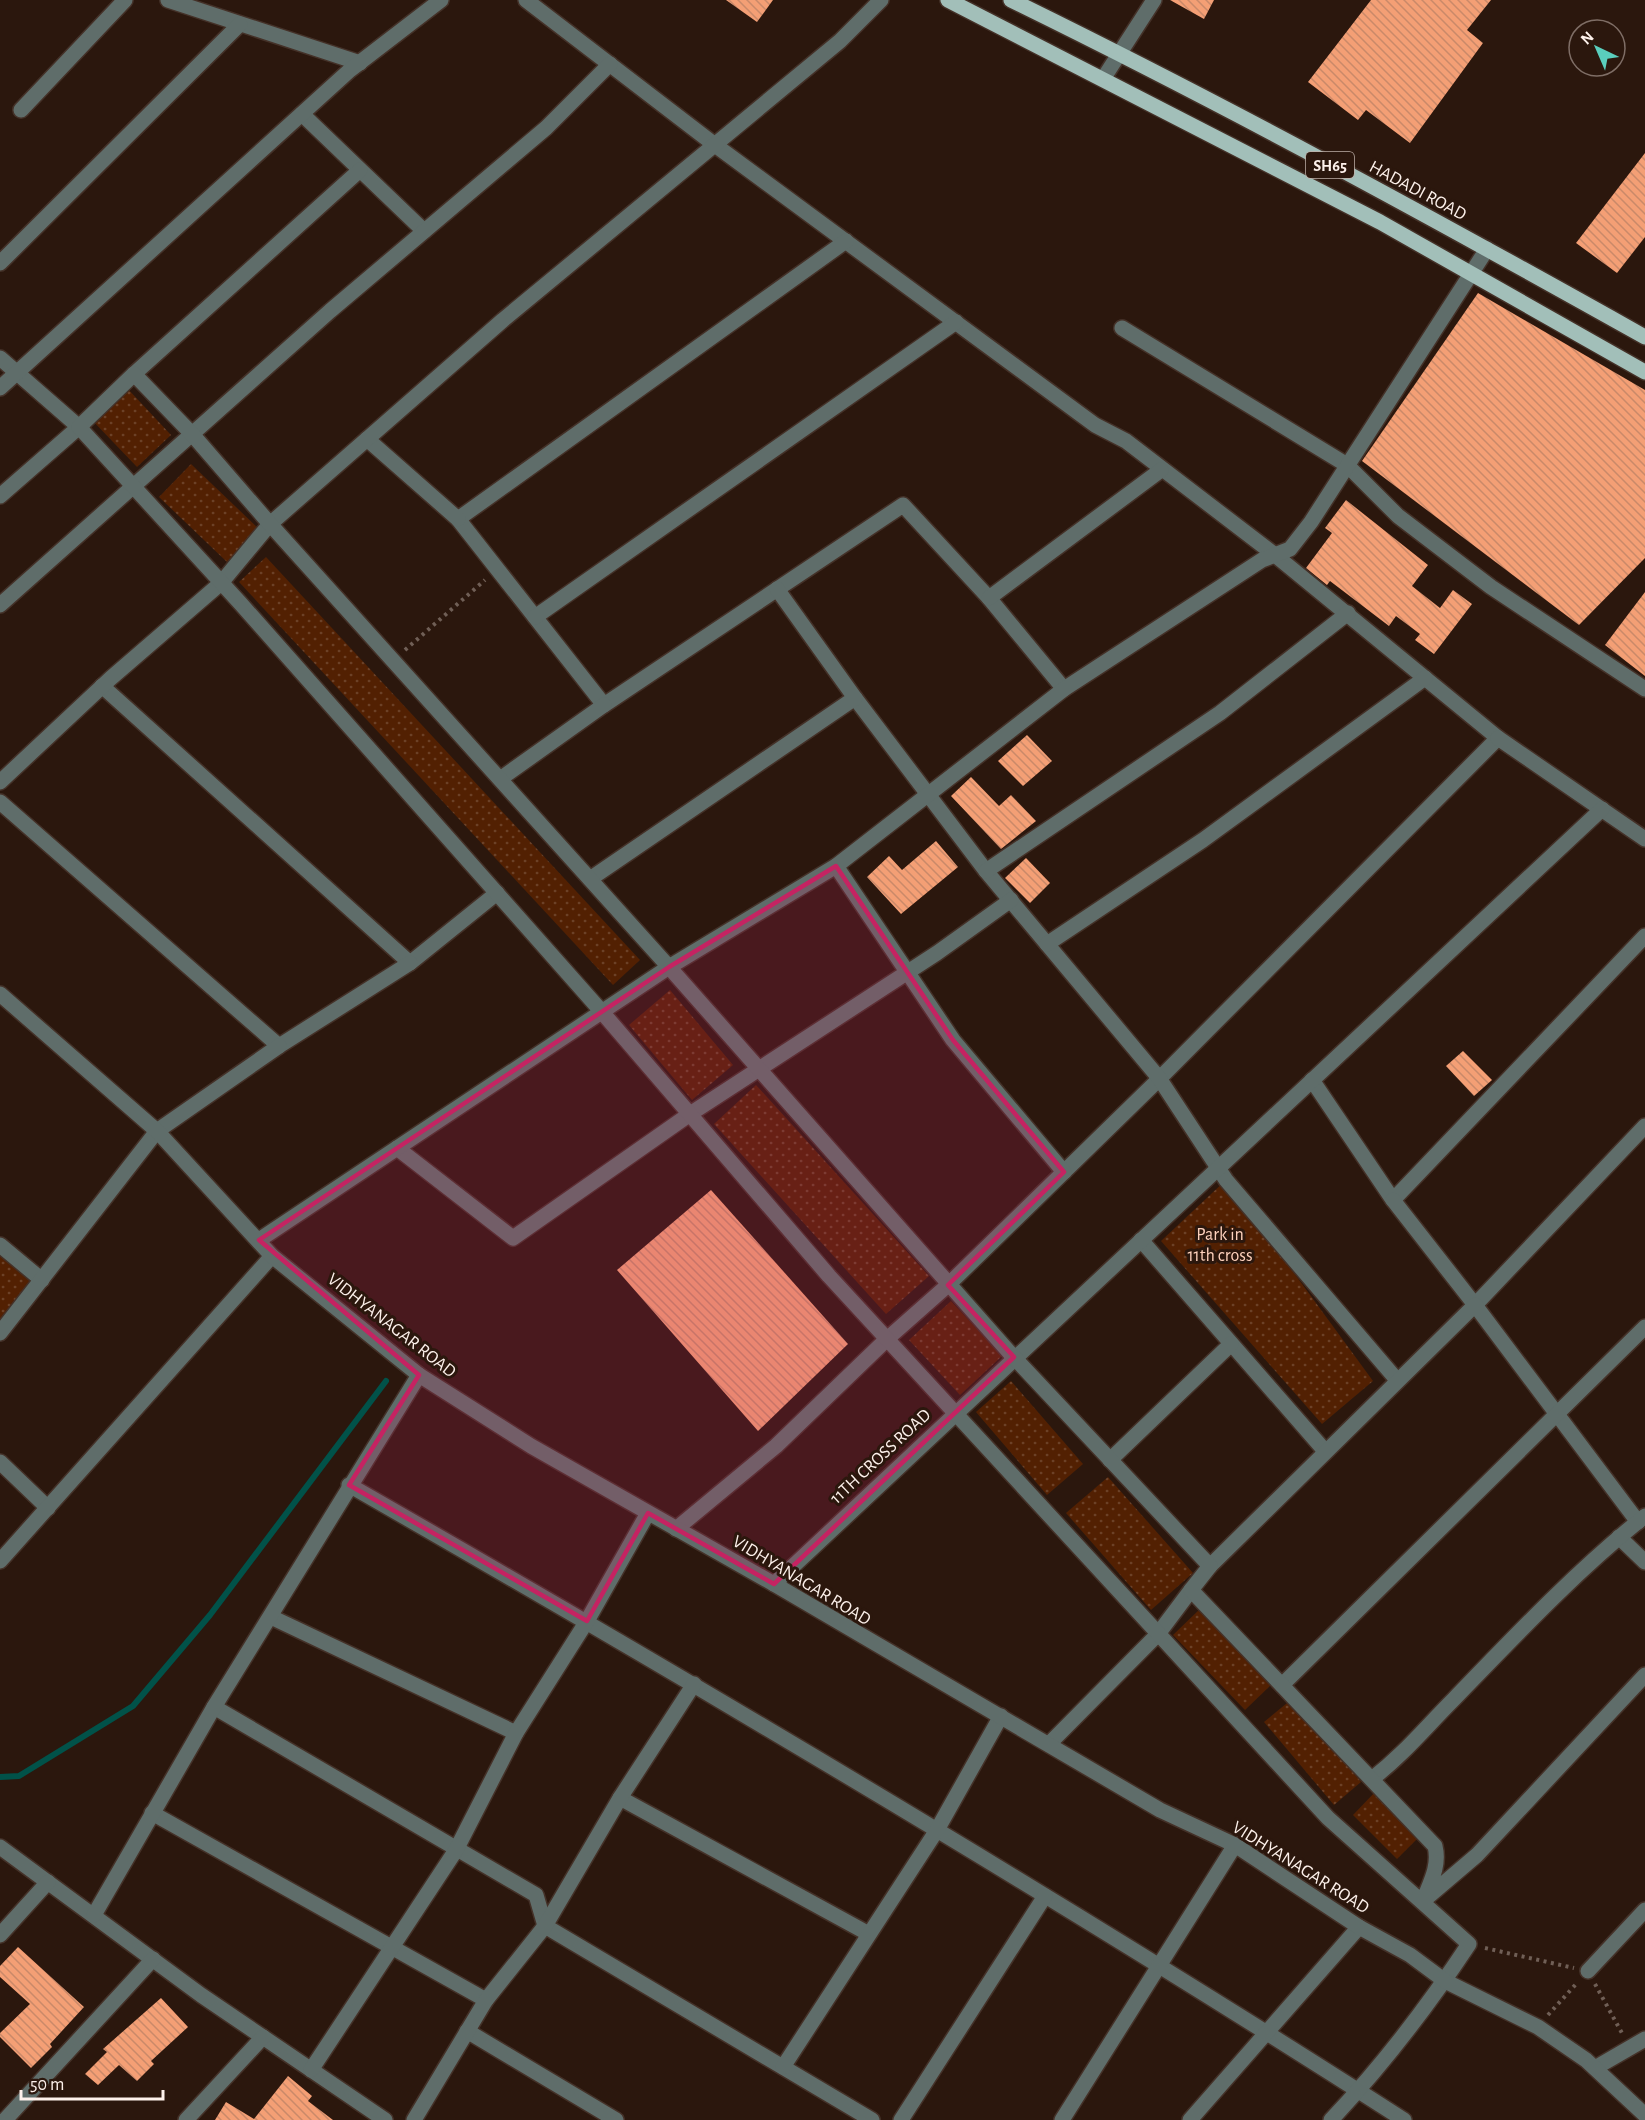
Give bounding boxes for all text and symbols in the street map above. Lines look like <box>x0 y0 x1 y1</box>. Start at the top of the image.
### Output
north arrow <box>1567 18 1627 78</box>
text: N <box>1578 28 1597 48</box>
road number: SH65 <box>1306 152 1354 178</box>
street label: HADADI ROAD <box>1366 158 1469 224</box>
park label: Park in 11th cross <box>1187 1226 1253 1265</box>
street label: VIDHYANAGAR ROAD <box>324 1270 459 1381</box>
street label: 11TH CROSS ROAD <box>827 1406 934 1508</box>
street label: VIDHYANAGAR ROAD <box>729 1533 874 1629</box>
street label: VIDHYANAGAR ROAD <box>1229 1818 1372 1917</box>
scale bar <box>21 2063 164 2101</box>
text: 50 m <box>30 2076 64 2094</box>

